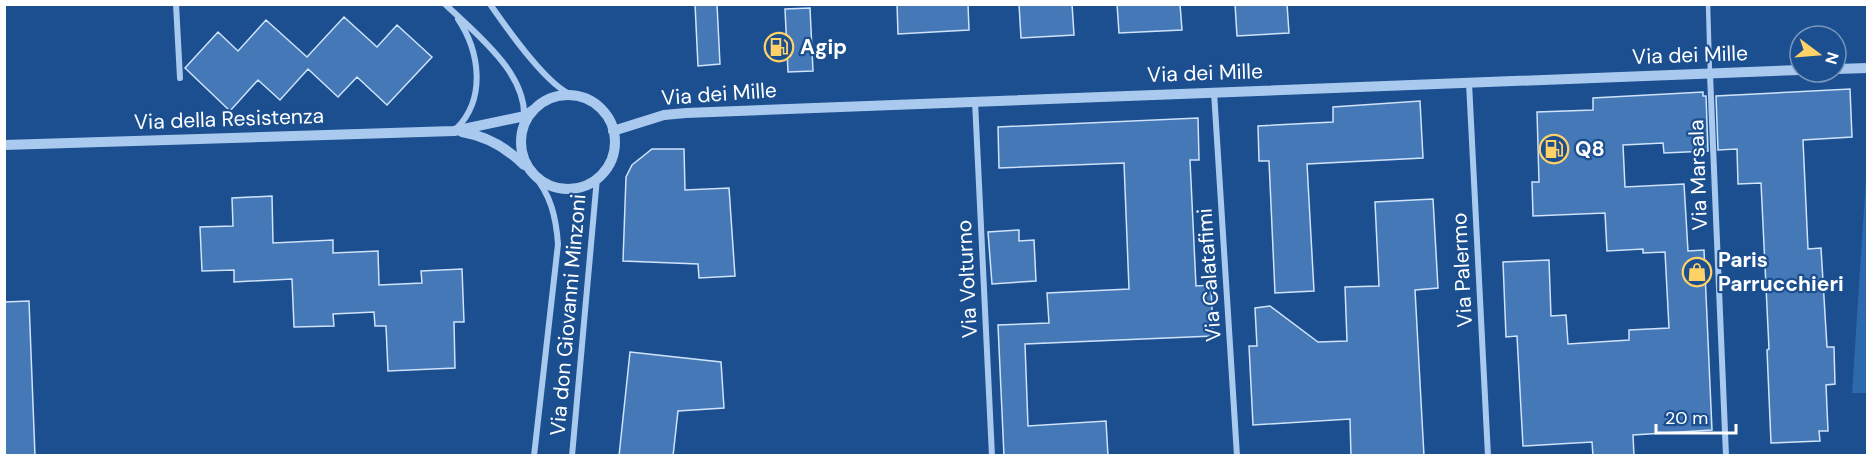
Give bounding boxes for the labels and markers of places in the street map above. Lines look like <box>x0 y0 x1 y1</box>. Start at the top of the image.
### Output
fuel station icon: Agip <box>763 31 795 63</box>
place label: Agip <box>800 33 847 61</box>
fuel station icon: Q8 <box>1538 133 1570 165</box>
place label: Q8 <box>1575 135 1605 163</box>
place label: Paris Parrucchieri <box>1718 246 1844 298</box>
shop icon: Paris Parrucchieri <box>1681 256 1713 288</box>

